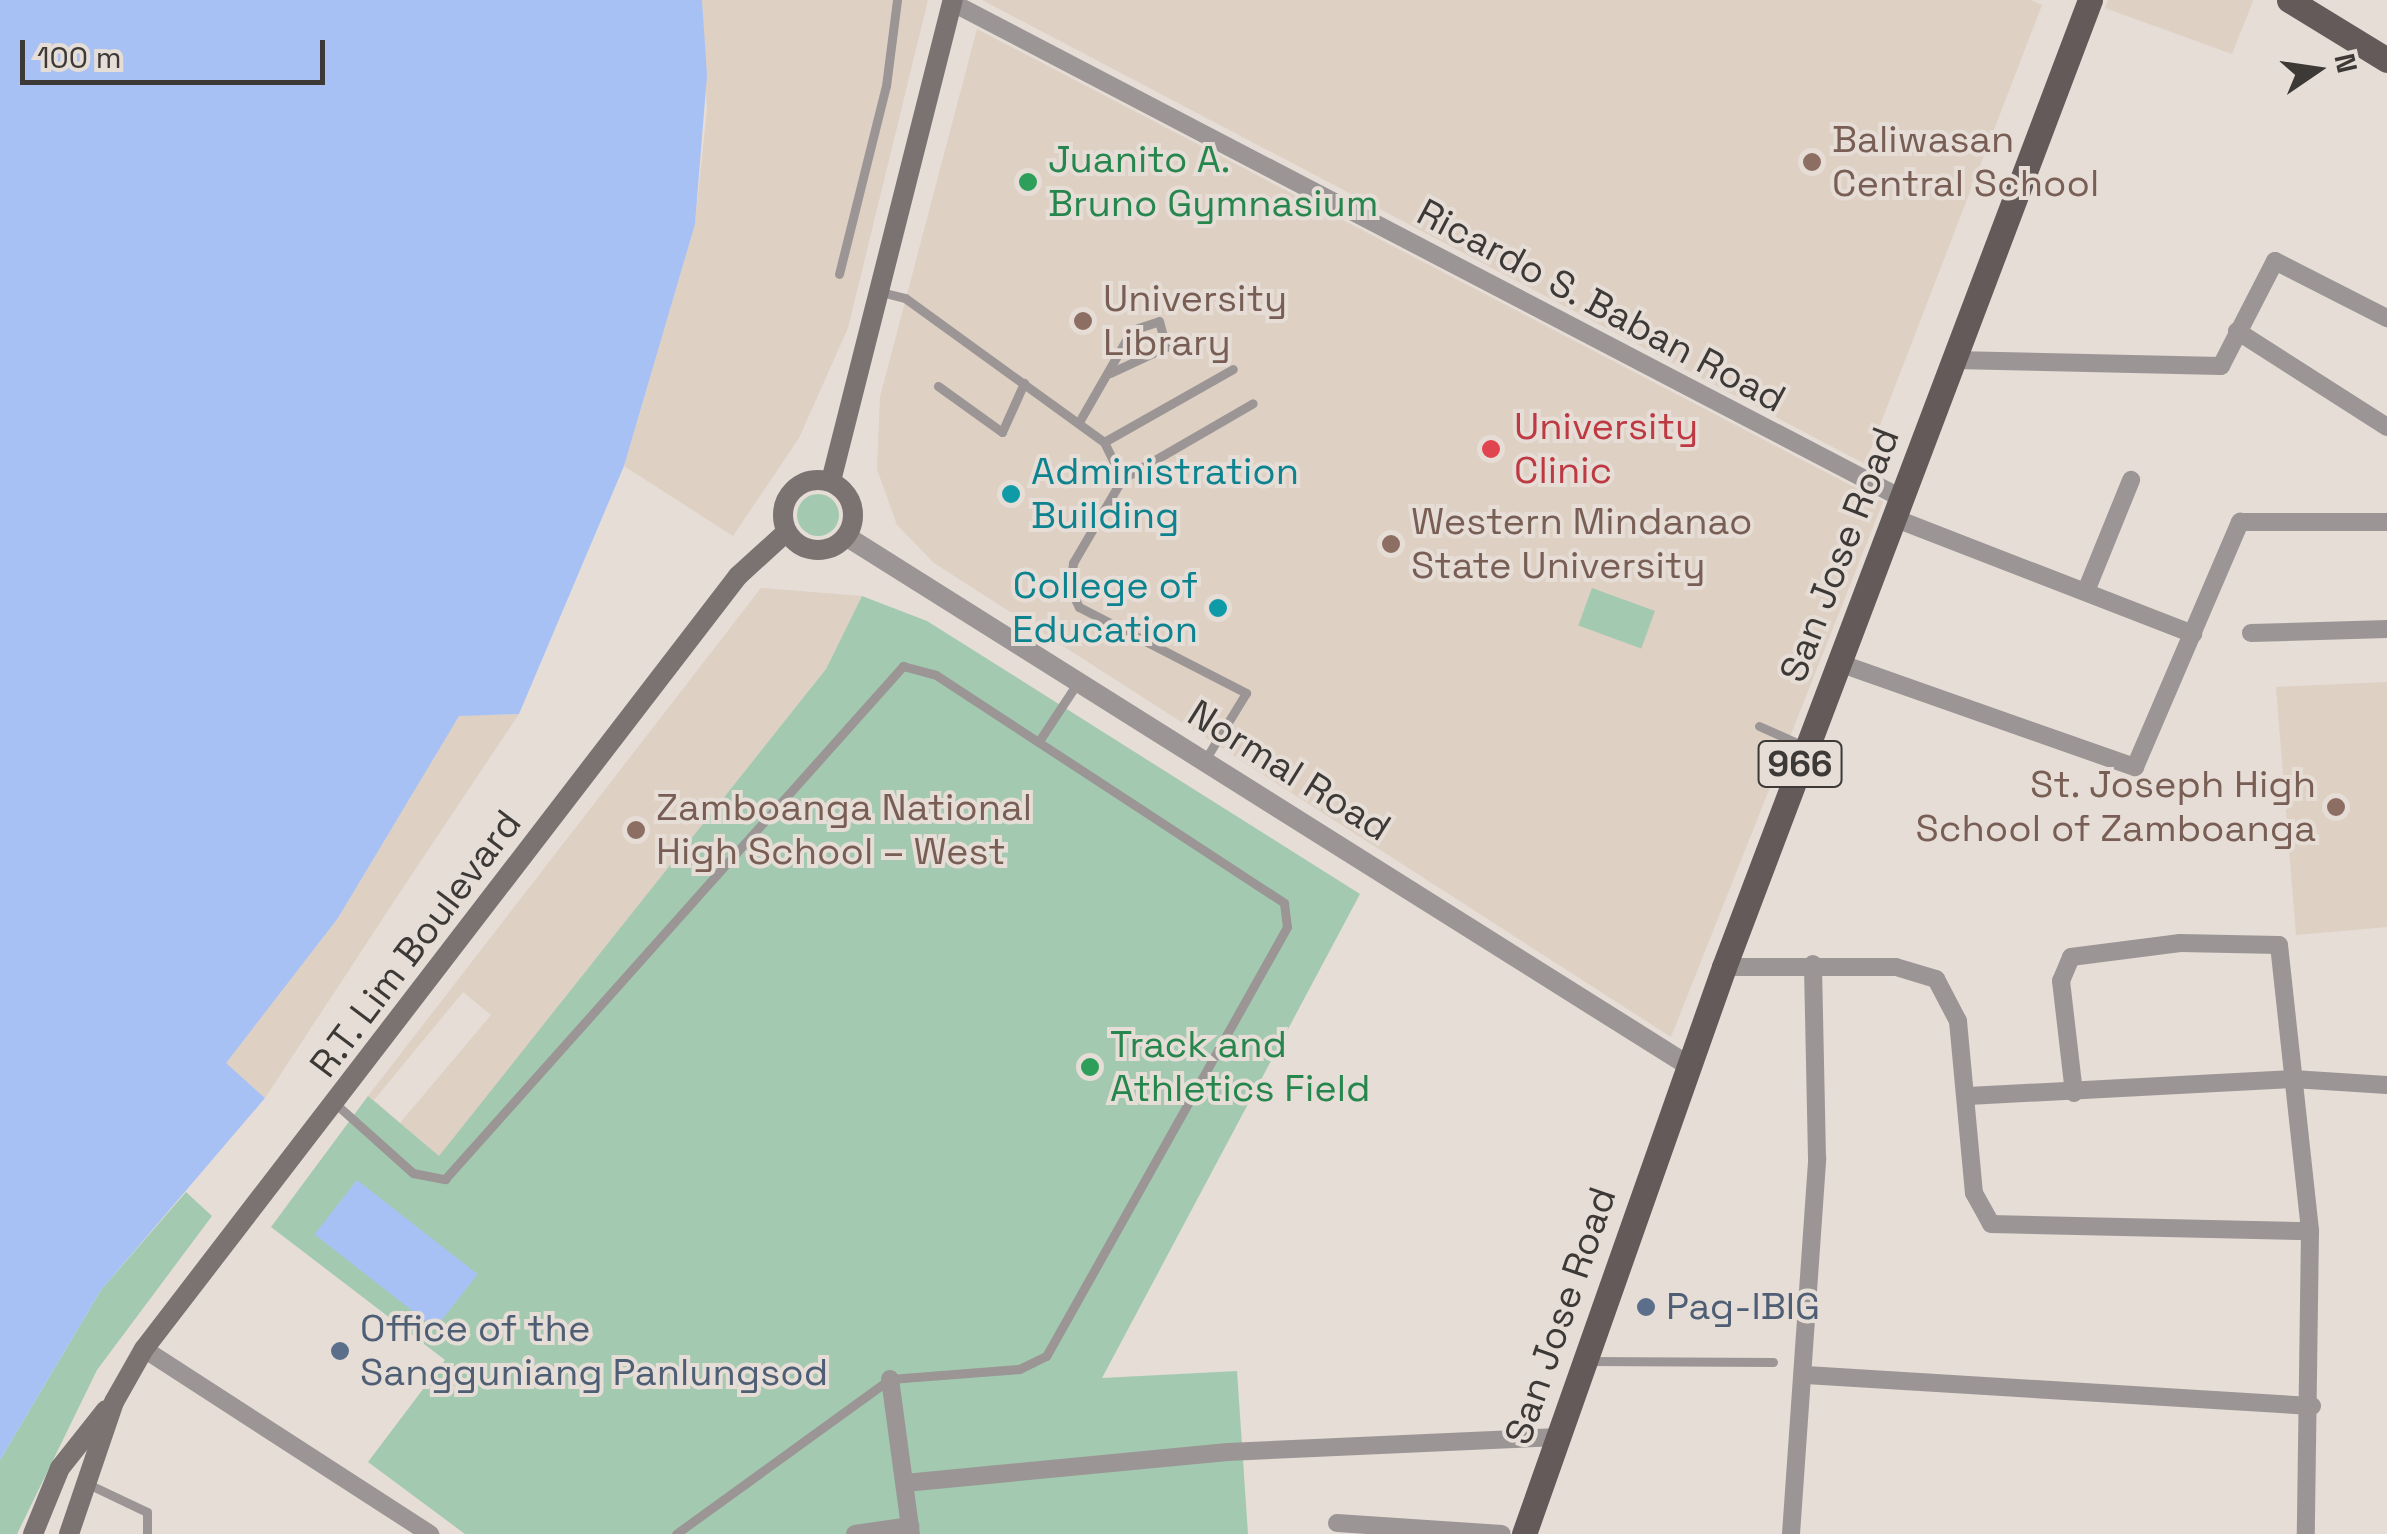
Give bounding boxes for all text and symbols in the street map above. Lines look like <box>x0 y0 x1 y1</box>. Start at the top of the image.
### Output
scale bar <box>25 20 330 82</box>
north arrow <box>2267 20 2367 120</box>
text: 100 m <box>37 38 122 77</box>
text: N <box>2327 50 2366 76</box>
place label: Baliwasan Central School <box>1832 117 2099 206</box>
place label: Juanito A. Bruno Gymnasium <box>1048 137 1379 226</box>
marker: Baliwasan Central School <box>1801 151 1823 173</box>
marker: Juanito A. Bruno Gymnasium <box>1017 171 1039 193</box>
street label: Ricardo S. Baban Road <box>1409 189 1793 423</box>
place label: University Library <box>1103 276 1287 366</box>
marker: University Library <box>1072 310 1094 332</box>
place label: University Clinic <box>1514 404 1698 494</box>
street label: San Jose Road <box>1771 421 1909 689</box>
marker: University Clinic <box>1478 436 1504 462</box>
place label: Administration Building <box>1031 449 1299 538</box>
marker: Administration Building <box>1000 483 1022 505</box>
place label: Western Mindanao State University <box>1411 499 1752 588</box>
marker: Western Mindanao State University <box>1380 533 1402 555</box>
place label: College of Education <box>1012 563 1198 652</box>
marker: College of Education <box>1207 597 1229 619</box>
street label: Normal Road <box>1179 691 1399 851</box>
road number: 966 <box>1758 734 1842 794</box>
place label: St. Joseph High School of Zamboanga <box>1916 762 2316 852</box>
place label: Zamboanga National High School – West <box>656 785 1032 874</box>
marker: St. Joseph High School of Zamboanga <box>2325 796 2347 818</box>
street label: R.T. Lim Boulevard <box>301 801 531 1087</box>
marker: Zamboanga National High School – West <box>625 819 647 841</box>
place label: Track and Athletics Field <box>1110 1022 1370 1112</box>
marker: Track and Athletics Field <box>1079 1056 1101 1078</box>
street label: San Jose Road <box>1496 1181 1626 1451</box>
place label: Pag-IBIG <box>1666 1284 1820 1330</box>
marker: Pag-IBIG <box>1635 1296 1657 1318</box>
place label: Office of the Sangguniang Panlungsod <box>360 1306 828 1396</box>
marker: Office of the Sangguniang Panlungsod <box>329 1340 351 1362</box>

